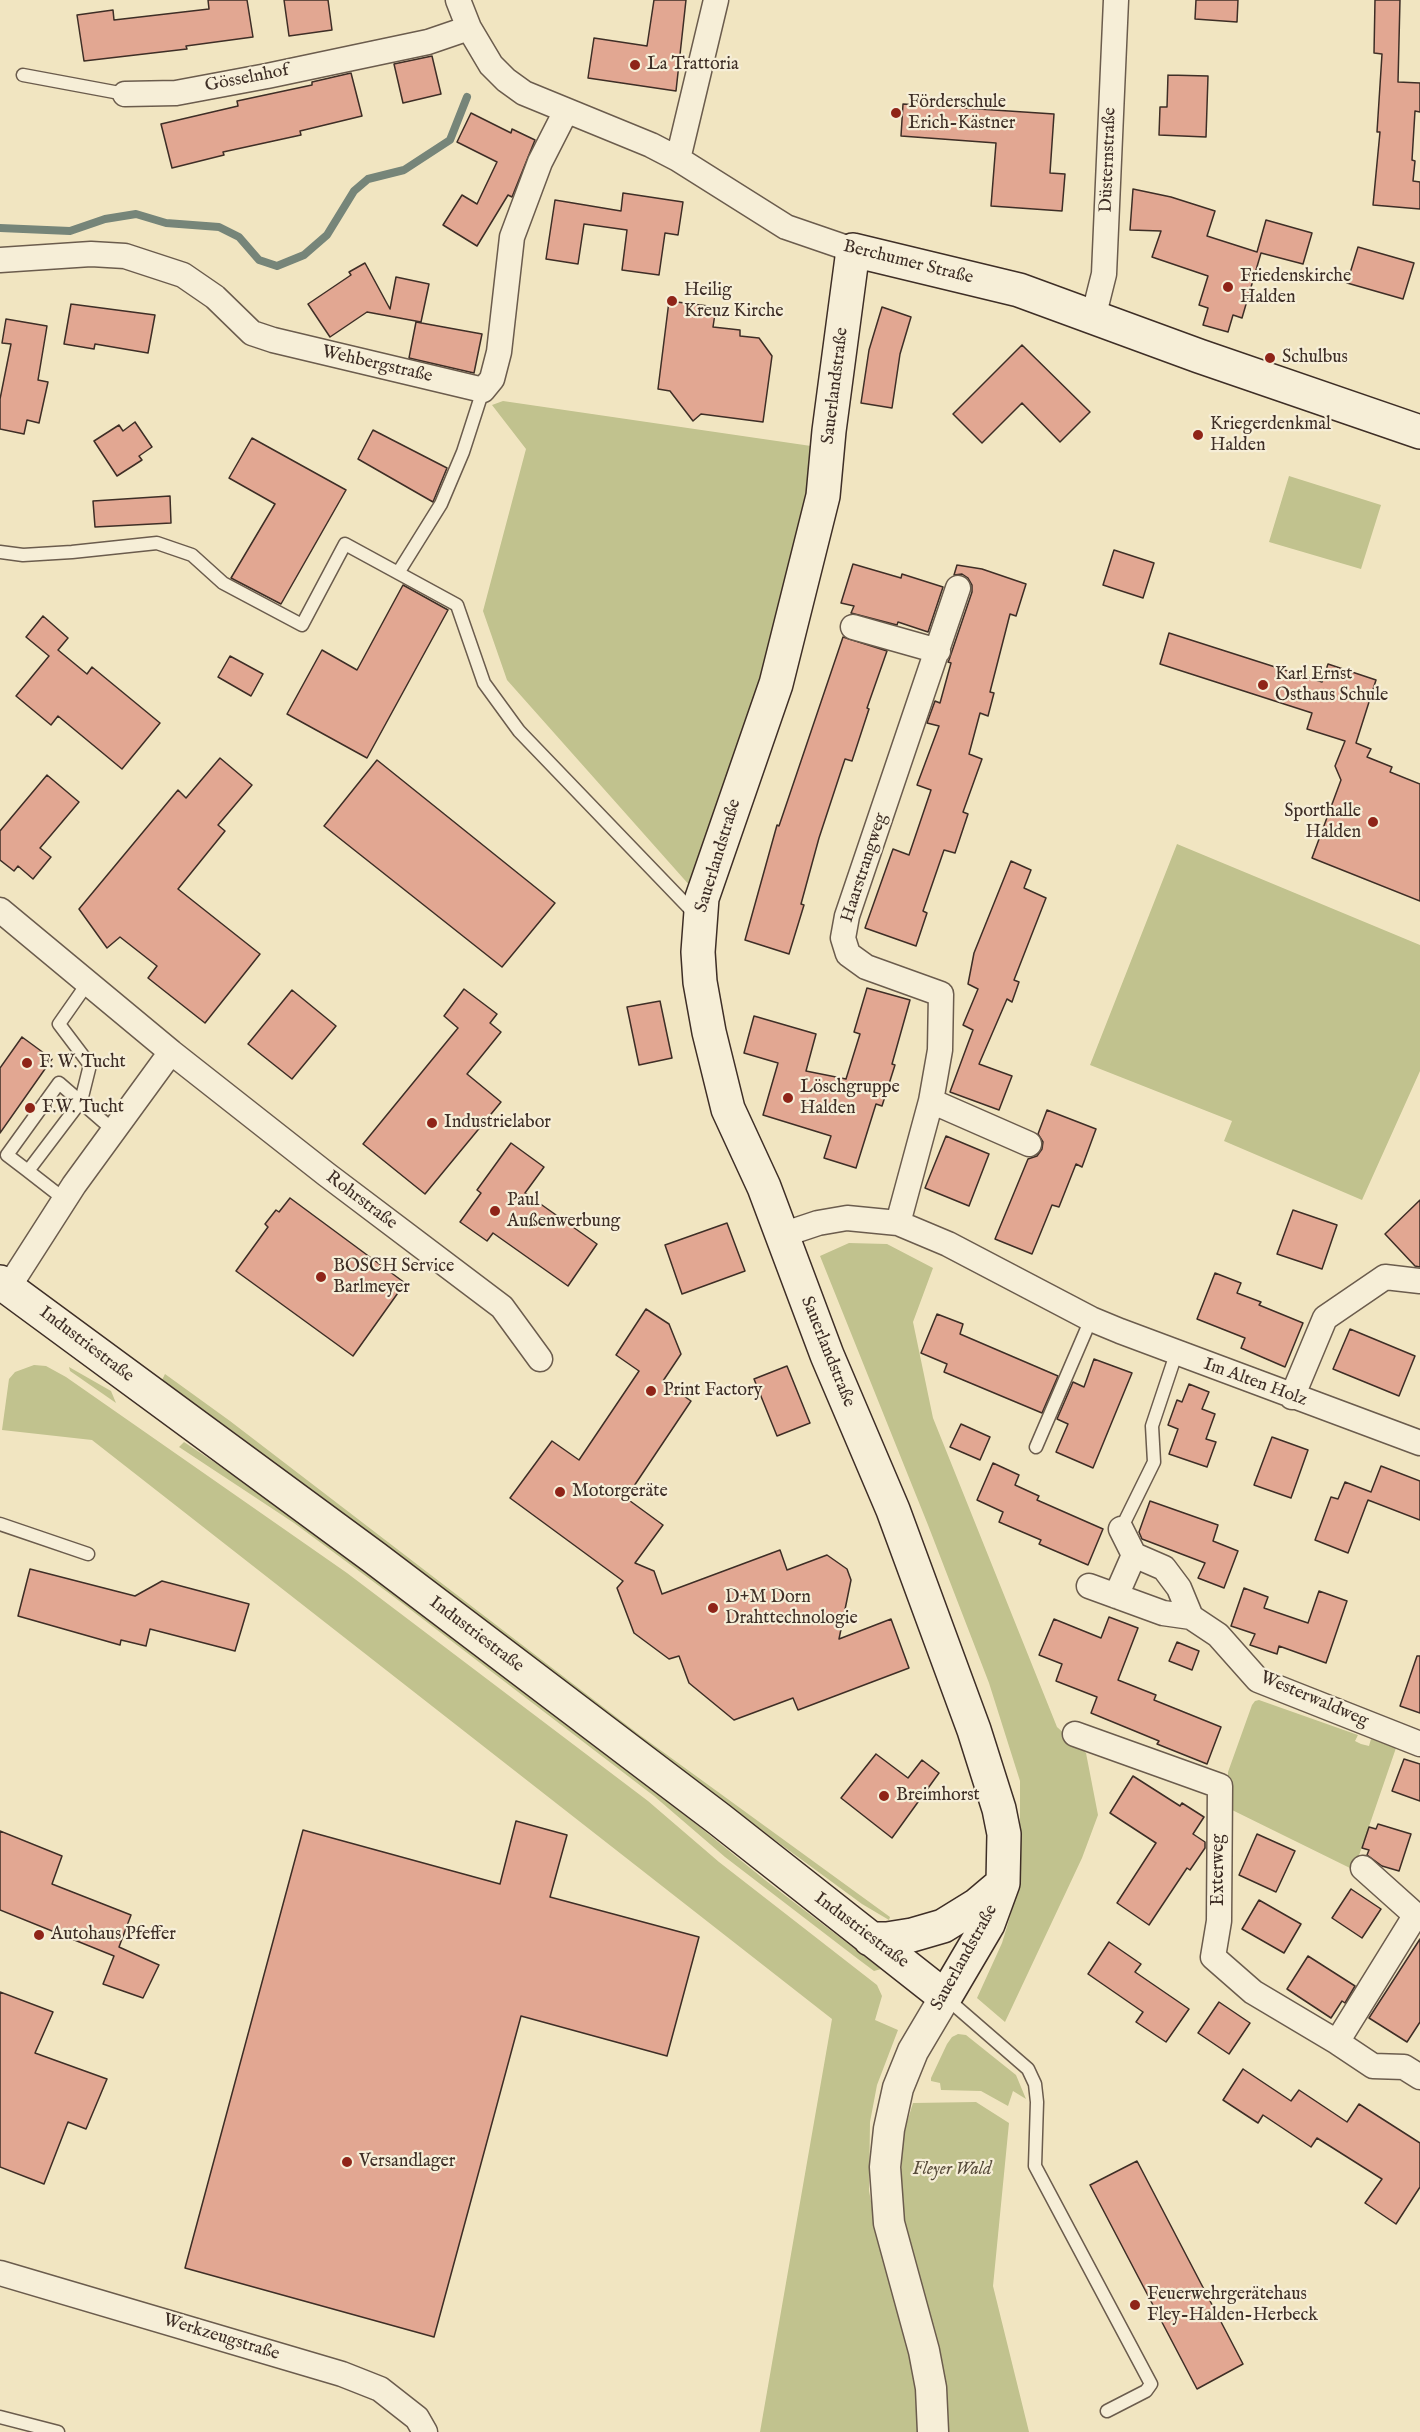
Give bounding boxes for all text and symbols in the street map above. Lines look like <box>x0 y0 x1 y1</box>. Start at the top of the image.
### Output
place label: La Trattoria <box>647 54 739 76</box>
marker: La Trattoria <box>628 58 642 72</box>
street label: Gösselnhof <box>203 60 291 98</box>
place label: Förderschule Erich-Kästner <box>908 92 1015 134</box>
marker: Förderschule Erich-Kästner <box>889 106 903 120</box>
street label: Düsternstraße <box>1096 107 1122 213</box>
street label: Berchumer Straße <box>841 236 975 290</box>
place label: Friedenskirche Halden <box>1240 266 1351 308</box>
place label: Heilig Kreuz Kirche <box>684 280 783 322</box>
marker: Friedenskirche Halden <box>1221 280 1235 294</box>
marker: Heilig Kreuz Kirche <box>665 294 679 308</box>
street label: Sauerlandstraße <box>818 326 854 446</box>
street label: Wehbergstraße <box>320 342 434 388</box>
place label: Schulbus <box>1282 347 1348 369</box>
marker: Schulbus <box>1263 351 1277 365</box>
place label: Kriegerdenkmal Halden <box>1210 414 1331 456</box>
marker: Kriegerdenkmal Halden <box>1191 428 1205 442</box>
place label: Karl Ernst Osthaus Schule <box>1275 664 1388 706</box>
marker: Karl Ernst Osthaus Schule <box>1256 678 1270 692</box>
street label: Sauerlandstraße <box>691 797 747 915</box>
place label: Sporthalle Halden <box>1284 801 1361 844</box>
street label: Haarstrangweg <box>837 810 893 926</box>
marker: Sporthalle Halden <box>1366 815 1380 829</box>
place label: F. W. Tucht <box>39 1052 126 1074</box>
marker: F. W. Tucht <box>20 1056 34 1070</box>
place label: Löschgruppe Halden <box>800 1077 900 1120</box>
marker: Löschgruppe Halden <box>781 1091 795 1105</box>
place label: F.W. Tucht <box>42 1097 124 1119</box>
marker: F.W. Tucht <box>23 1101 37 1115</box>
place label: Industrielabor <box>444 1112 551 1134</box>
marker: Industrielabor <box>425 1116 439 1130</box>
street label: Rohrstraße <box>321 1167 401 1235</box>
place label: Paul Außenwerbung <box>507 1190 620 1232</box>
marker: Paul Außenwerbung <box>488 1204 502 1218</box>
place label: BOSCH Service Barlmeyer <box>333 1256 454 1298</box>
marker: BOSCH Service Barlmeyer <box>314 1270 328 1284</box>
street label: Sauerlandstraße <box>795 1293 859 1411</box>
street label: Industriestraße <box>34 1302 138 1388</box>
street label: Im Alten Holz <box>1200 1354 1310 1412</box>
place label: Print Factory <box>663 1380 762 1402</box>
marker: Print Factory <box>644 1384 658 1398</box>
place label: Motorgeräte <box>572 1481 668 1503</box>
marker: Motorgeräte <box>553 1485 567 1499</box>
place label: D+M Dorn Drahttechnologie <box>725 1587 858 1630</box>
street label: Industriestraße <box>424 1592 528 1678</box>
marker: D+M Dorn Drahttechnologie <box>706 1601 720 1615</box>
street label: Westerwaldweg <box>1257 1667 1371 1733</box>
place label: Breimhorst <box>896 1785 980 1807</box>
marker: Breimhorst <box>877 1789 891 1803</box>
street label: Exterweg <box>1208 1834 1230 1906</box>
street label: Industriestraße <box>809 1888 913 1974</box>
street label: Sauerlandstraße <box>927 1901 1003 2015</box>
place label: Autohaus Pfeffer <box>51 1924 176 1946</box>
marker: Autohaus Pfeffer <box>32 1928 46 1942</box>
place label: Versandlager <box>359 2151 455 2173</box>
marker: Versandlager <box>340 2155 354 2169</box>
park label: Fleyer Wald <box>913 2159 991 2181</box>
place label: Feuerwehrgerätehaus Fley-Halden-Herbeck <box>1147 2284 1318 2326</box>
marker: Feuerwehrgerätehaus Fley-Halden-Herbeck <box>1128 2298 1142 2312</box>
street label: Werkzeugstraße <box>160 2310 282 2366</box>

